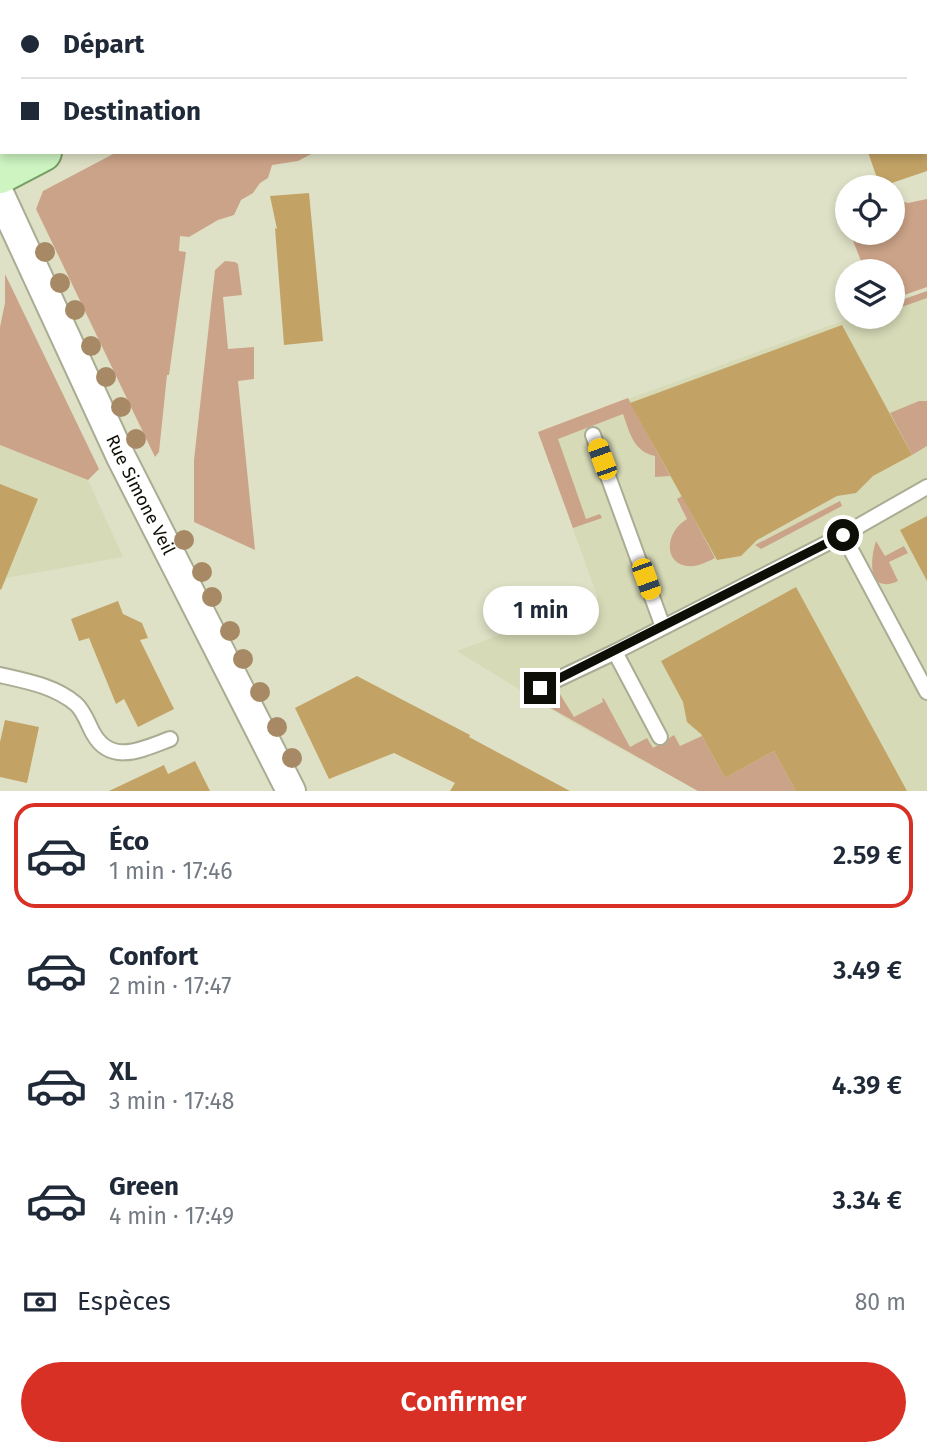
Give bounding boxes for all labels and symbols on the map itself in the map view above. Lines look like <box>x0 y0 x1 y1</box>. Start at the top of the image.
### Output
street label: Rue Simone Veil <box>101 431 180 558</box>
car <box>585 436 620 482</box>
route start <box>827 519 859 551</box>
car <box>629 556 664 602</box>
callout: 1 min <box>482 586 598 636</box>
route end <box>524 672 556 704</box>

